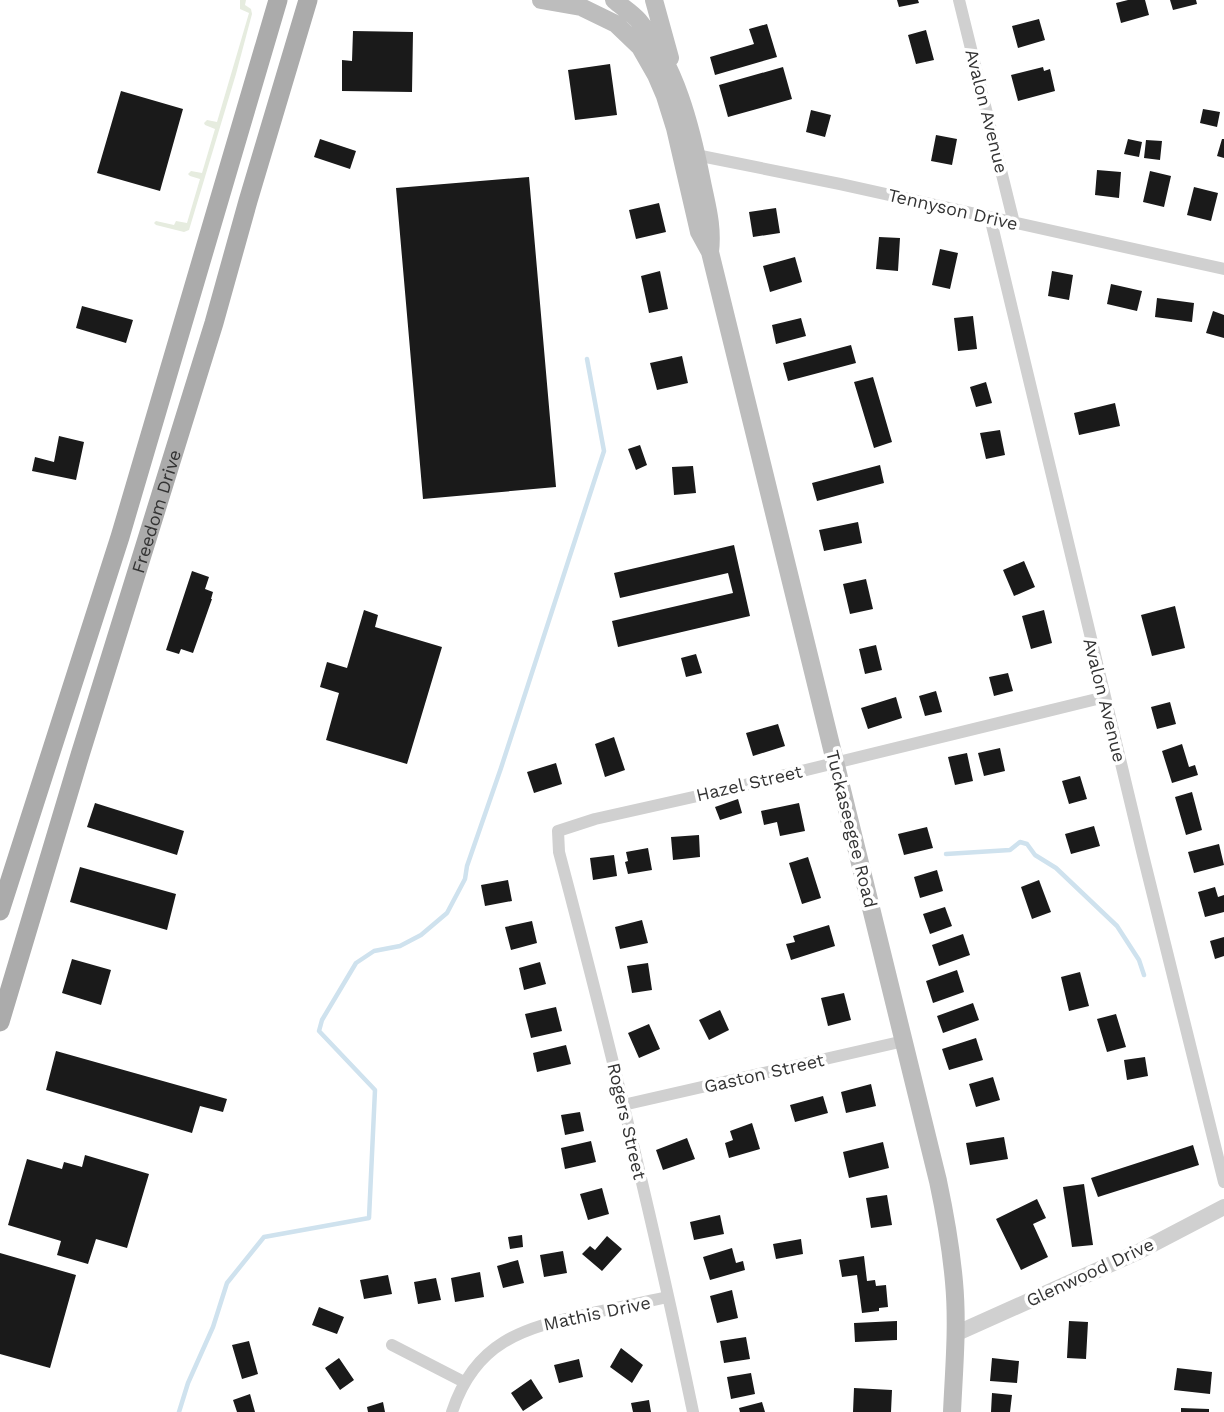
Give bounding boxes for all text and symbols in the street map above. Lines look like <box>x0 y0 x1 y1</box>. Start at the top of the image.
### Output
street label: Avalon Avenue <box>961 47 1013 175</box>
street label: Tennyson Drive <box>886 184 1020 234</box>
street label: Freedom Drive <box>127 447 185 576</box>
street label: Avalon Avenue <box>1079 636 1131 764</box>
street label: Tuckaseegee Road <box>822 748 882 910</box>
street label: Hazel Street <box>694 760 805 805</box>
street label: Gaston Street <box>702 1049 826 1097</box>
street label: Rogers Street <box>603 1061 651 1182</box>
street label: Glenwood Drive <box>1023 1233 1157 1311</box>
street label: Mathis Drive <box>542 1291 652 1335</box>

